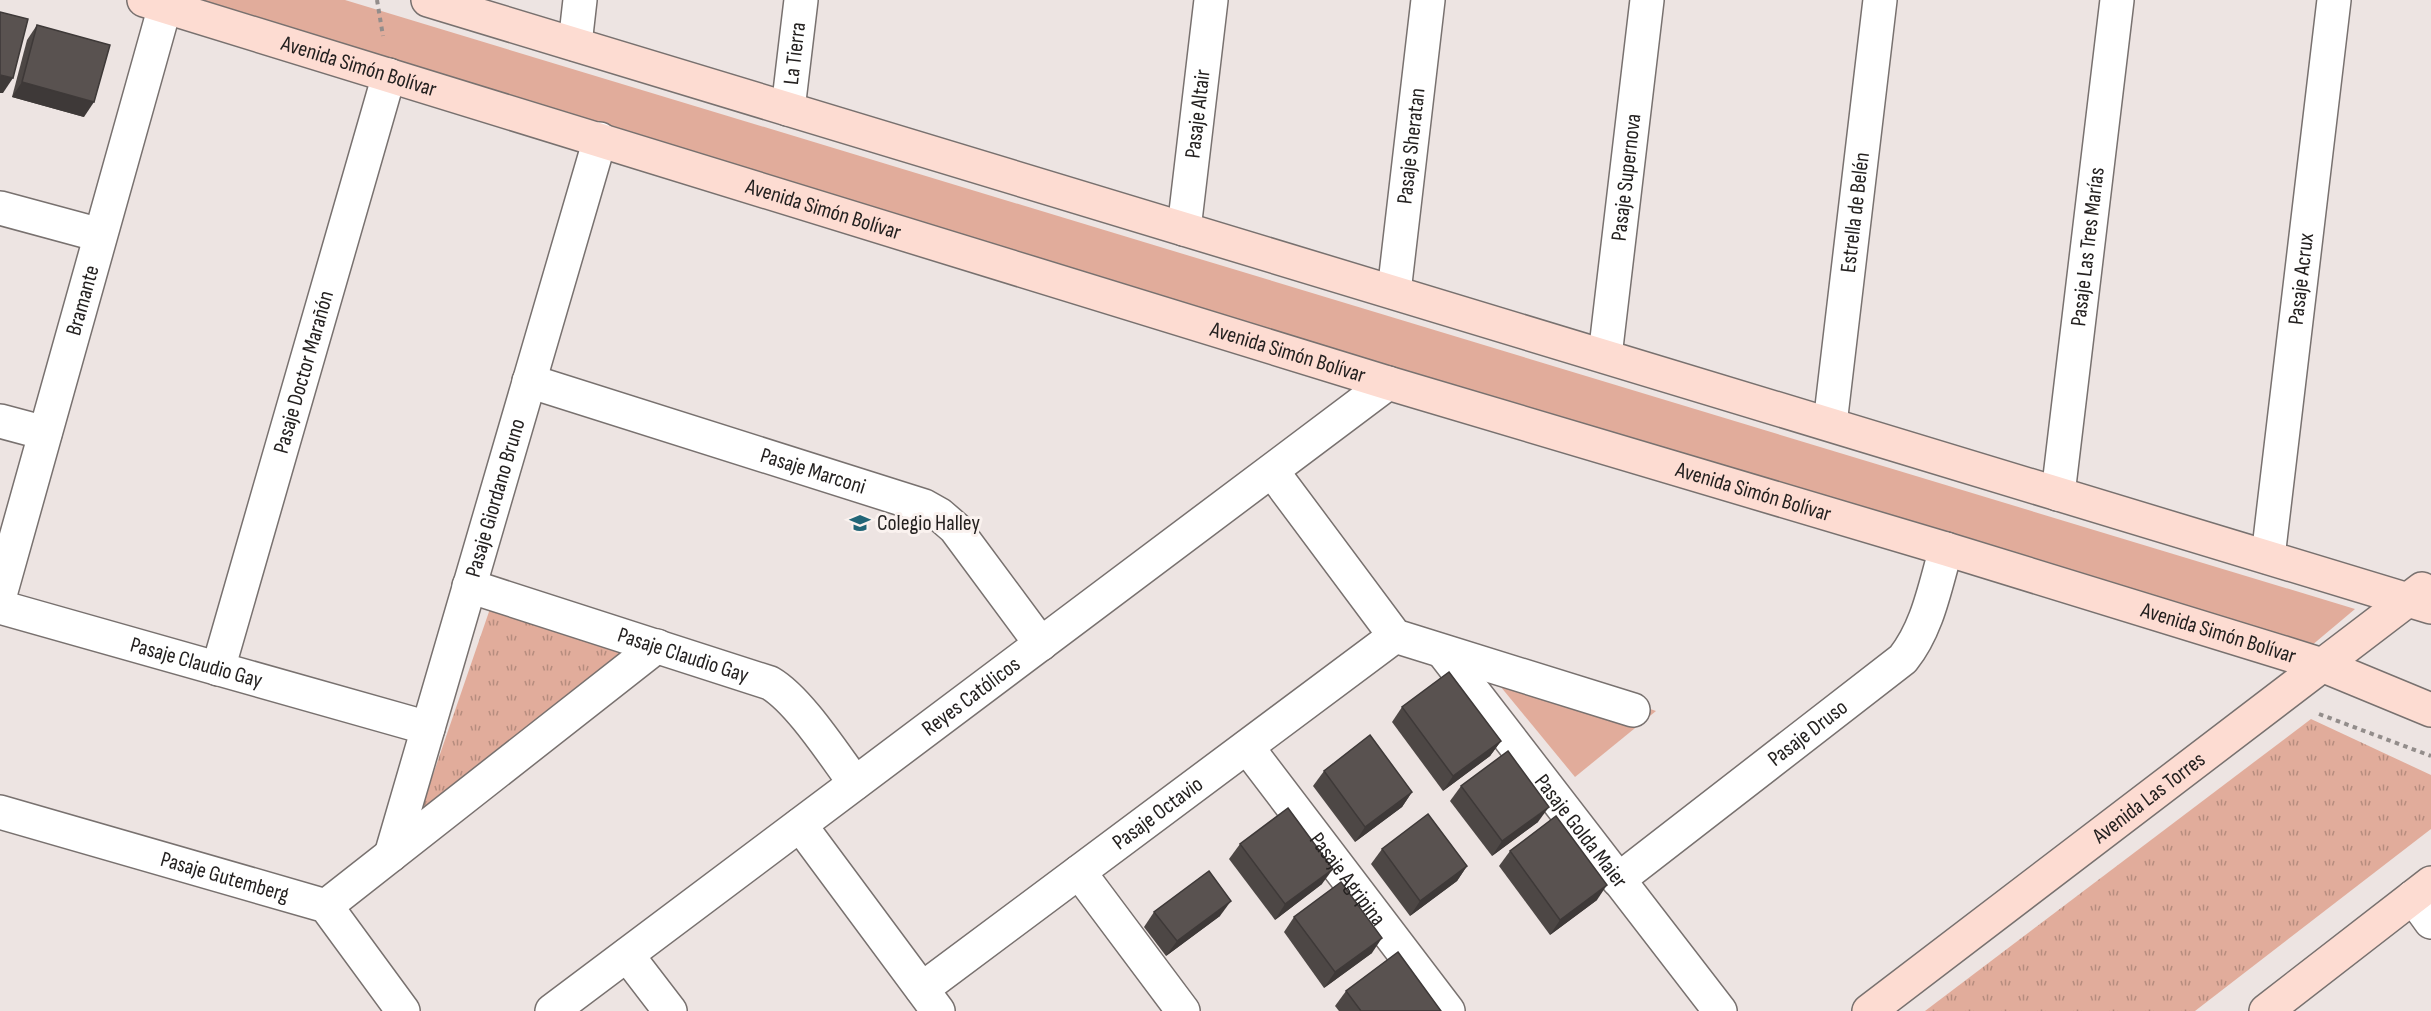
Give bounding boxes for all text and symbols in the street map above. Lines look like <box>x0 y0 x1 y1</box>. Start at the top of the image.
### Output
street label: La Tierra <box>778 21 812 86</box>
street label: Avenida Simón Bolívar <box>277 29 440 103</box>
street label: Pasaje Altair <box>1179 68 1216 160</box>
street label: Pasaje Sheratan <box>1391 86 1431 206</box>
street label: Pasaje Supernova <box>1605 112 1647 242</box>
street label: Estrella de Belén <box>1834 151 1875 274</box>
street label: Pasaje Las Tres Marías <box>2065 166 2110 328</box>
street label: Avenida Simón Bolívar <box>742 172 904 246</box>
street label: Pasaje Acrux <box>2282 231 2320 326</box>
street label: Bramante <box>60 262 105 339</box>
street label: Pasaje Doctor Marañón <box>267 287 340 457</box>
street label: Avenida Simón Bolívar <box>1206 315 1369 389</box>
street label: Pasaje Giordano Bruno <box>459 415 531 580</box>
street label: Pasaje Marconi <box>757 442 869 500</box>
street label: Avenida Simón Bolívar <box>1672 456 1834 528</box>
place label: Colegio Halley <box>877 510 981 537</box>
school or university icon: Colegio Halley <box>848 511 872 535</box>
street label: Avenida Simón Bolívar <box>2137 596 2300 669</box>
street label: Pasaje Claudio Gay <box>614 621 753 689</box>
street label: Pasaje Claudio Gay <box>127 631 266 694</box>
street label: Reyes Católicos <box>916 651 1026 742</box>
street label: Pasaje Druso <box>1762 694 1853 772</box>
street label: Avenida Las Torres <box>2086 746 2211 850</box>
street label: Pasaje Golda Maier <box>1529 769 1633 893</box>
street label: Pasaje Octavio <box>1107 771 1208 856</box>
street label: Pasaje Agripina <box>1303 827 1392 931</box>
street label: Pasaje Gutemberg <box>158 846 292 908</box>

